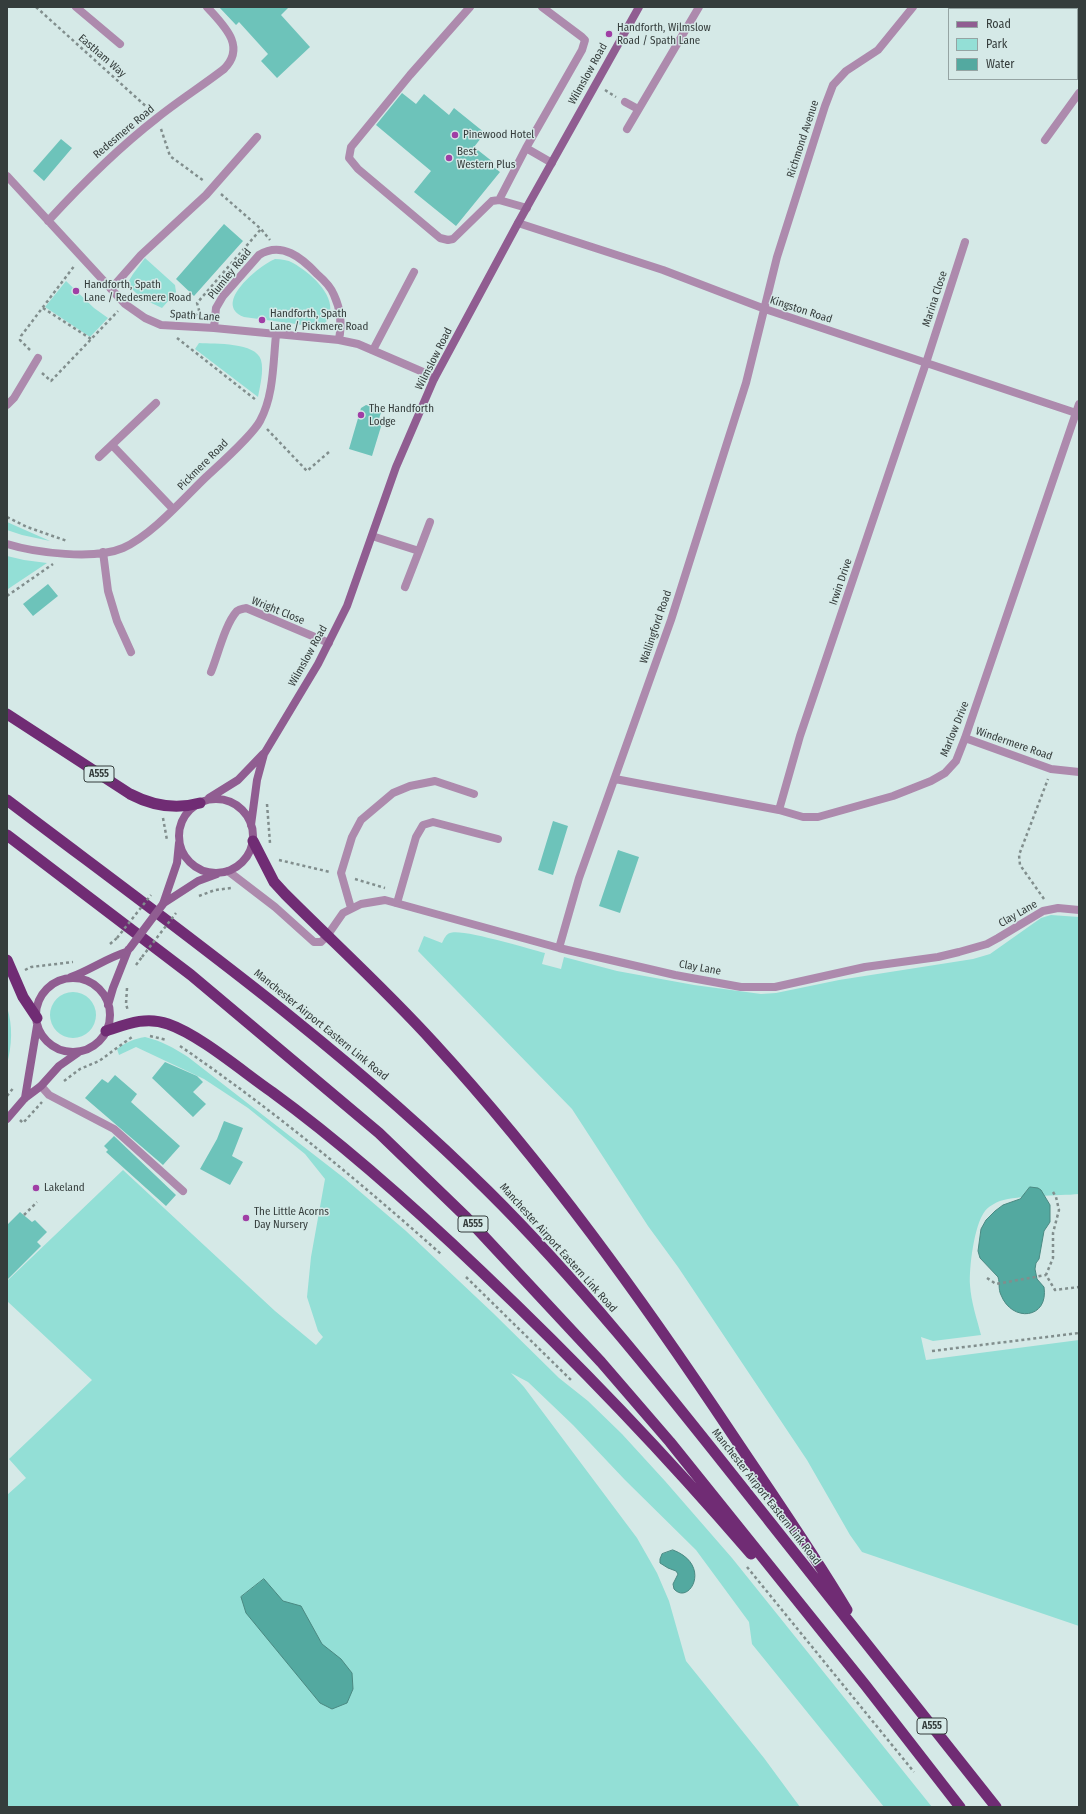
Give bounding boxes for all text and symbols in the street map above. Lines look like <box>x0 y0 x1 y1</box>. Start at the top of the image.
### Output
legend <box>948 8 1078 80</box>
text: Road <box>986 17 1011 31</box>
place label: Handforth, Wilmslow Road / Spath Lane <box>617 21 711 47</box>
marker: Handforth, Wilmslow Road / Spath Lane <box>604 29 614 39</box>
street label: Eastham Way <box>75 32 129 80</box>
text: Park <box>986 37 1007 51</box>
street label: Wilmslow Road <box>566 41 610 107</box>
text: Water <box>986 57 1014 71</box>
street label: Richmond Avenue <box>784 99 822 179</box>
street label: Redesmere Road <box>91 103 157 161</box>
place label: Pinewood Hotel <box>463 128 534 142</box>
marker: Pinewood Hotel <box>450 130 460 140</box>
place label: Best Western Plus <box>457 145 515 171</box>
marker: Best Western Plus <box>444 153 454 163</box>
street label: Plumley Road <box>206 246 254 302</box>
street label: Marina Close <box>920 269 950 329</box>
place label: Handforth, Spath Lane / Redesmere Road <box>84 278 191 304</box>
marker: Handforth, Spath Lane / Redesmere Road <box>71 286 81 296</box>
street label: Kingston Road <box>768 294 834 326</box>
place label: Handforth, Spath Lane / Pickmere Road <box>270 307 368 333</box>
street label: Spath Lane <box>170 308 220 324</box>
marker: Handforth, Spath Lane / Pickmere Road <box>257 315 267 325</box>
street label: Wilmslow Road <box>413 326 455 392</box>
place label: The Handforth Lodge <box>369 402 434 428</box>
marker: The Handforth Lodge <box>356 410 366 420</box>
street label: Pickmere Road <box>175 437 231 493</box>
street label: Irwin Drive <box>827 557 855 607</box>
street label: Wallingford Road <box>637 589 675 665</box>
street label: Wright Close <box>249 594 307 628</box>
street label: Wilmslow Road <box>286 623 330 689</box>
street label: Marlow Drive <box>938 699 972 759</box>
street label: Windermere Road <box>974 725 1054 763</box>
road number: A555 <box>84 766 114 782</box>
street label: Clay Lane <box>996 898 1040 930</box>
street label: Clay Lane <box>678 958 722 978</box>
street label: Manchester Airport Eastern Link Road <box>251 967 391 1083</box>
place label: Lakeland <box>44 1181 85 1195</box>
street label: Manchester Airport Eastern Link Road <box>497 1181 619 1315</box>
marker: Lakeland <box>31 1183 41 1193</box>
place label: The Little Acorns Day Nursery <box>254 1205 329 1231</box>
marker: The Little Acorns Day Nursery <box>241 1213 251 1223</box>
road number: A555 <box>458 1216 488 1232</box>
street label: Manchester Airport Eastern Link Road <box>709 1426 823 1568</box>
road number: A555 <box>917 1718 947 1734</box>

